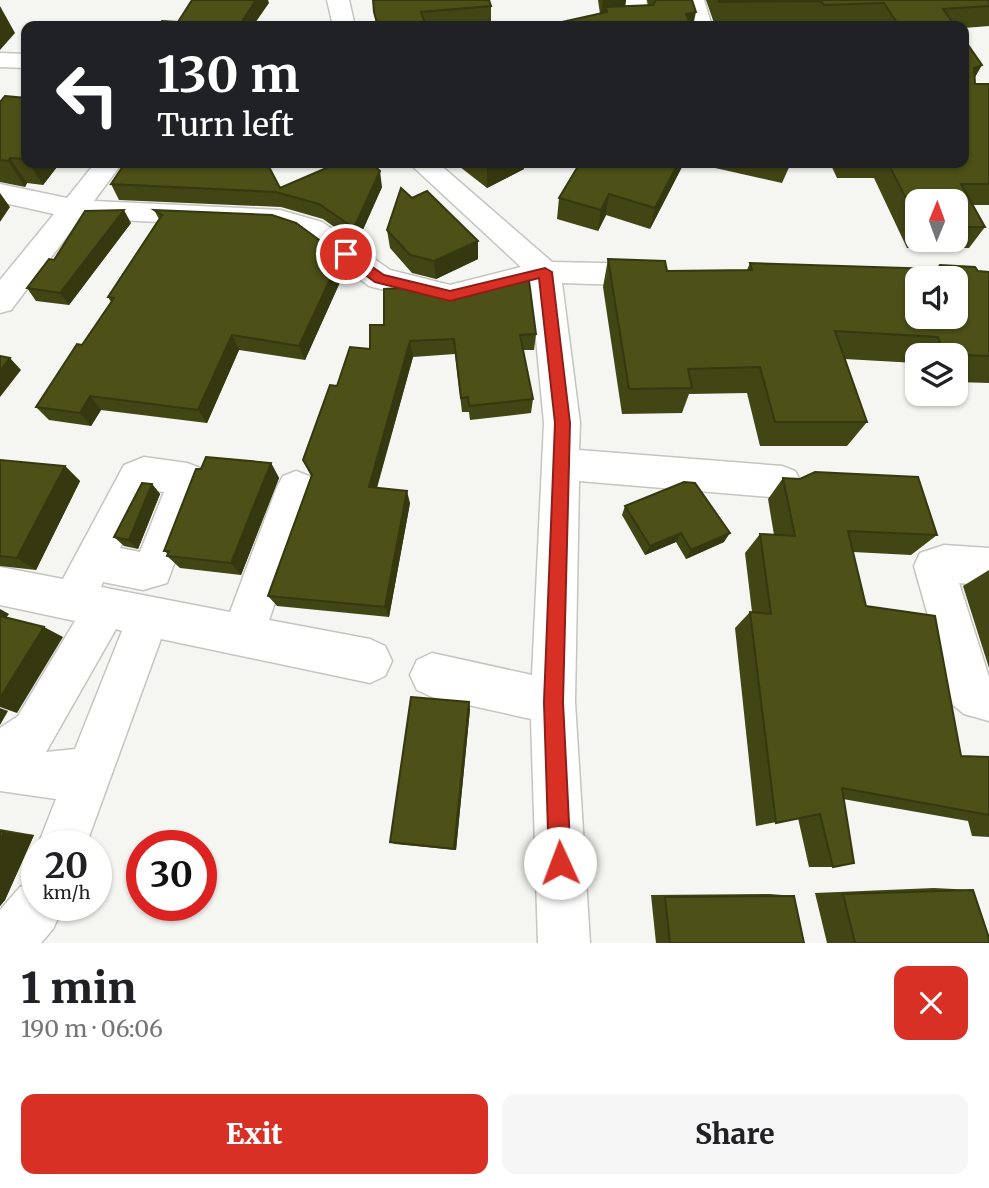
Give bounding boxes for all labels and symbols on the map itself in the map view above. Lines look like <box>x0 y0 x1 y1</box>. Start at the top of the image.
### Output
north arrow <box>905 189 968 252</box>
pin <box>316 224 376 284</box>
position arrow <box>523 826 597 900</box>
speed limit sign: 30 <box>126 830 217 921</box>

